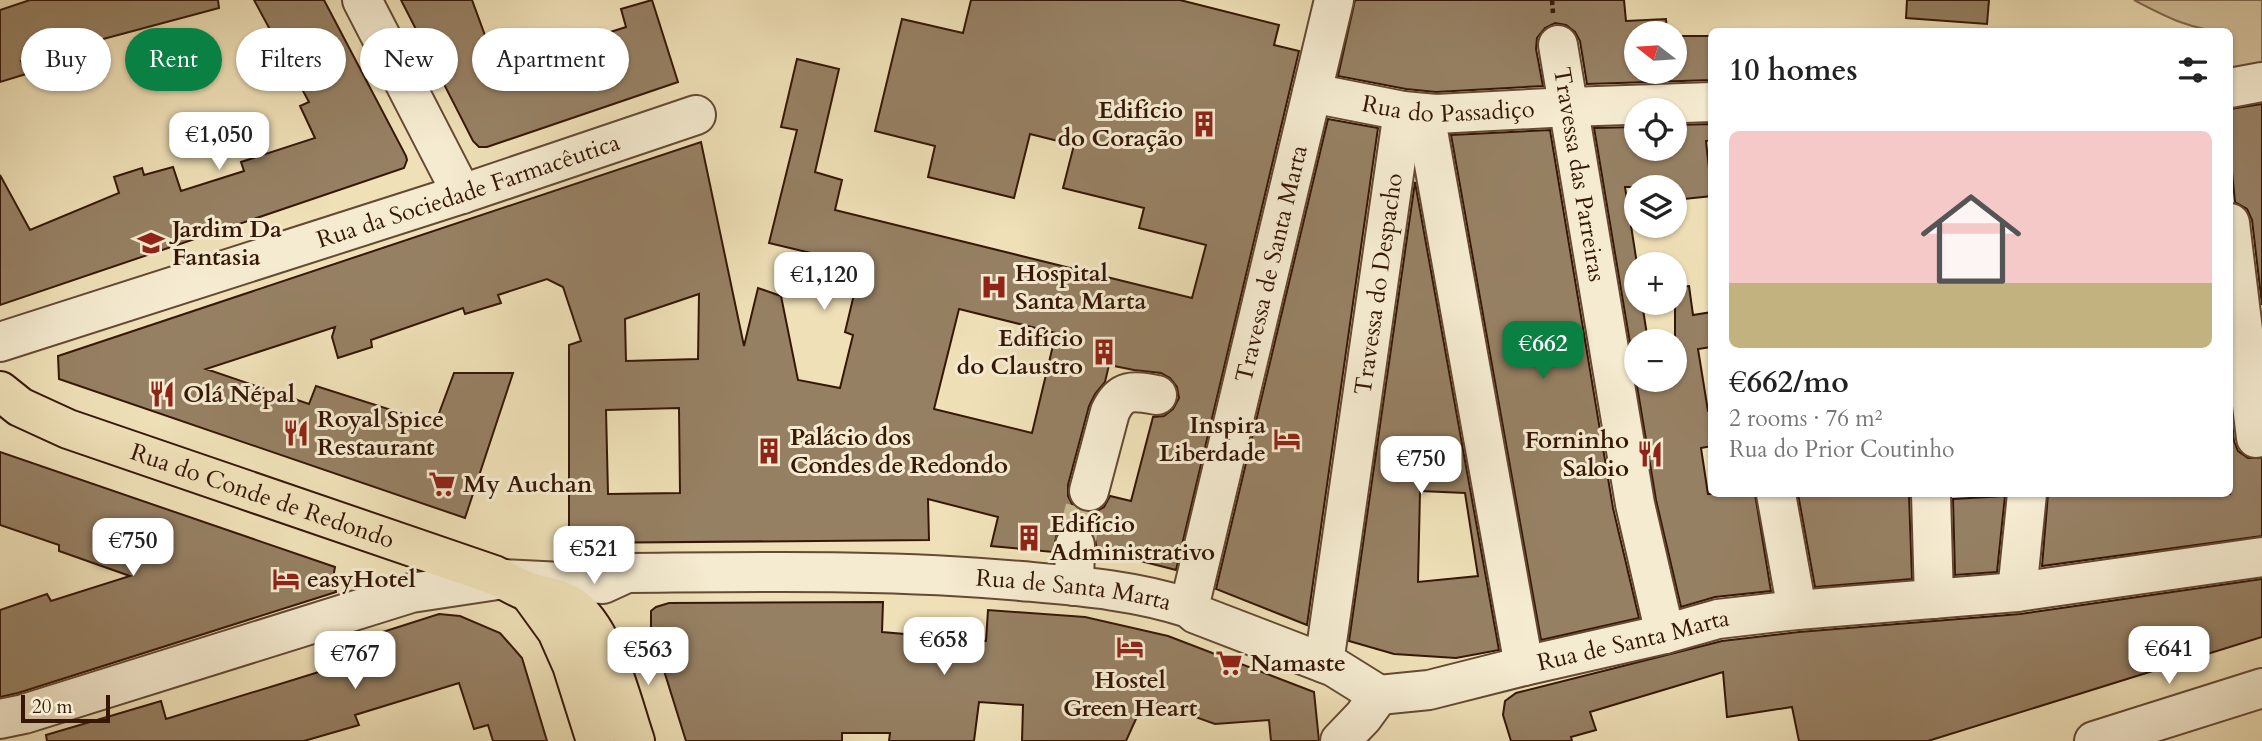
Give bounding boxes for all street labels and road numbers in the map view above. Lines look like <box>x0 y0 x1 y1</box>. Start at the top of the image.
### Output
street label: Travessa das Parreiras <box>1545 64 1613 284</box>
street label: Rua do Passadiço <box>1359 87 1536 131</box>
street label: Rua da Sociedade Farmacêutica <box>313 126 625 257</box>
street label: Travessa de Santa Marta <box>1227 141 1316 386</box>
street label: Travessa do Despacho <box>1347 171 1411 397</box>
street label: Rua do Conde de Redondo <box>126 436 399 557</box>
street label: Rua de Santa Marta <box>975 561 1176 619</box>
street label: Rua de Santa Marta <box>1534 602 1732 680</box>

